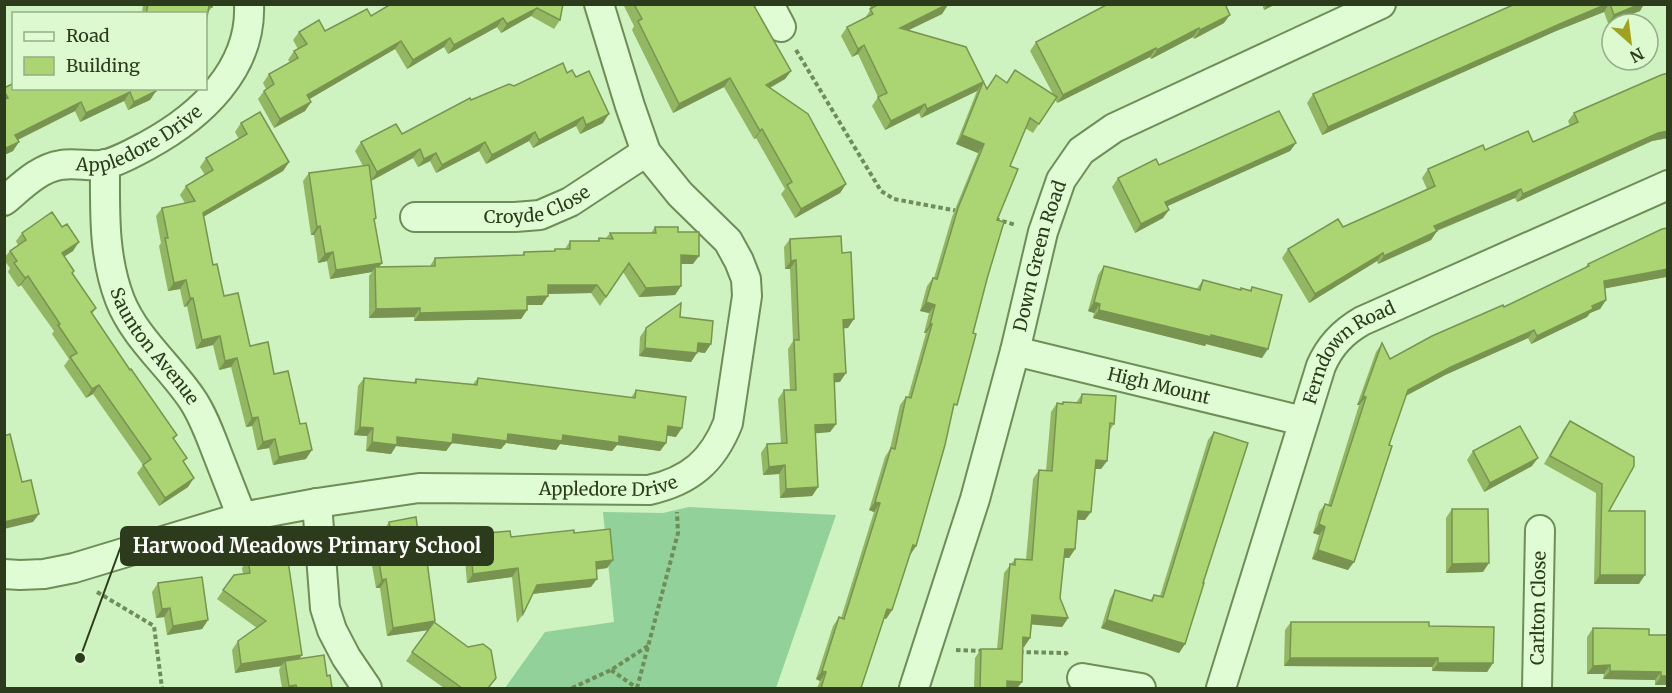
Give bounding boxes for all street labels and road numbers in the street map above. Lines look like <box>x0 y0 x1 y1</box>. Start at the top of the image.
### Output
street label: Appledore Drive <box>74 100 207 176</box>
street label: Down Green Road <box>1008 177 1071 334</box>
street label: Croyde Close <box>484 180 594 228</box>
street label: Saunton Avenue <box>105 284 204 409</box>
street label: Ferndown Road <box>1298 296 1399 407</box>
street label: High Mount <box>1105 362 1213 409</box>
street label: Appledore Drive <box>538 470 681 501</box>
street label: Carlton Close <box>1525 551 1551 665</box>

